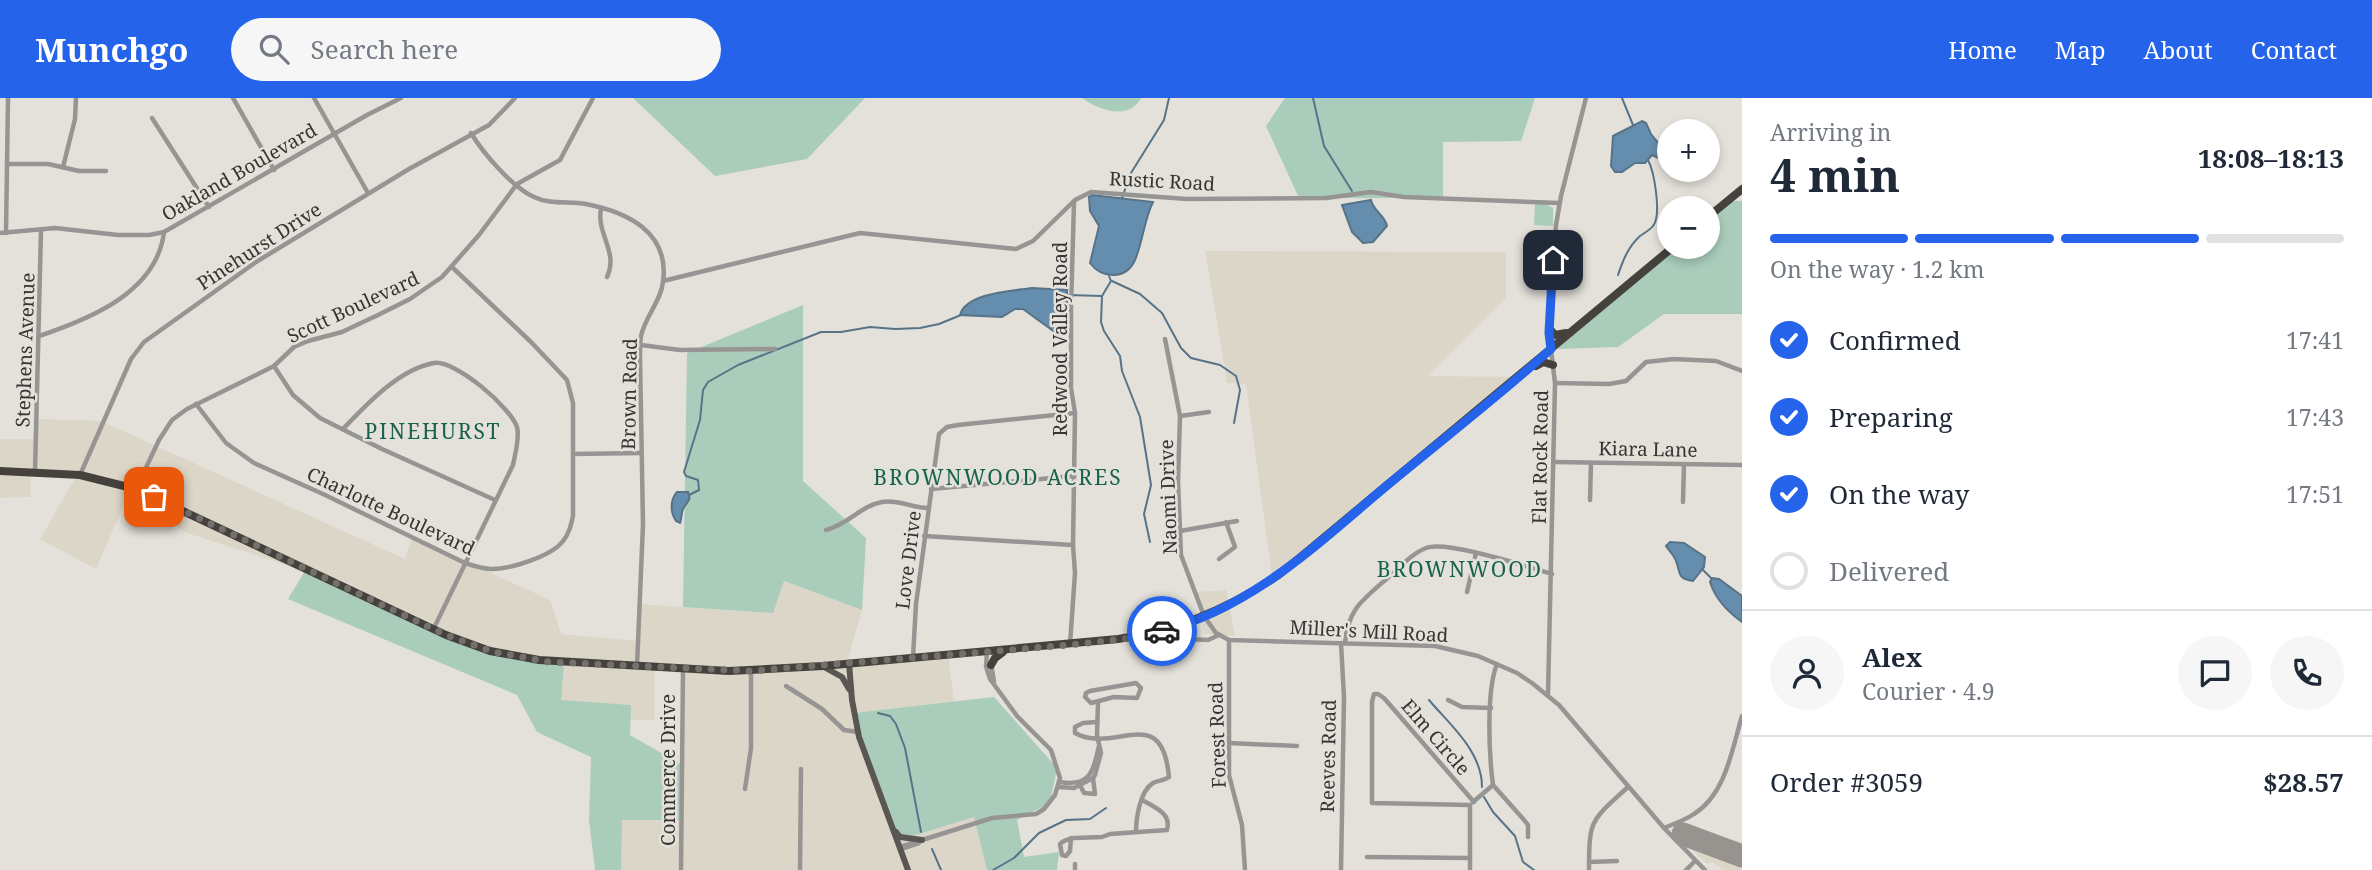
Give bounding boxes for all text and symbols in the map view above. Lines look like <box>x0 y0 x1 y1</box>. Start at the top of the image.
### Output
search box <box>231 18 721 81</box>
text: Munchgo <box>35 27 189 72</box>
icon: search <box>255 30 293 68</box>
text: Search here <box>311 31 458 67</box>
text: Home <box>1948 33 2017 66</box>
text: Map <box>2055 33 2106 66</box>
text: About <box>2144 33 2213 66</box>
text: Contact <box>2251 33 2337 66</box>
text: Arriving in <box>1770 116 1891 148</box>
street label: Oakland Boulevard <box>157 117 322 227</box>
map controls <box>1657 119 1720 259</box>
button: + <box>1657 119 1720 182</box>
text: 18:08–18:13 <box>2198 140 2344 176</box>
text: 4 min <box>1770 143 1900 205</box>
street label: Rustic Road <box>1108 165 1216 197</box>
street label: Pinehurst Drive <box>192 196 326 296</box>
button: − <box>1657 196 1720 259</box>
pin <box>1523 230 1583 290</box>
street label: Redwood Valley Road <box>1047 241 1073 437</box>
icon: home <box>1534 241 1572 279</box>
text: On the way · 1.2 km <box>1770 253 1985 285</box>
street label: Scott Boulevard <box>283 265 423 349</box>
street label: Stephens Avenue <box>9 272 41 428</box>
icon: check <box>1770 321 1808 359</box>
text: Confirmed <box>1829 322 1961 358</box>
text: 17:41 <box>2286 324 2344 356</box>
street label: Brown Road <box>615 338 643 450</box>
street label: Flat Rock Road <box>1526 389 1554 524</box>
icon: check <box>1770 398 1808 436</box>
text: Preparing <box>1829 399 1953 435</box>
text: 17:43 <box>2286 401 2344 433</box>
district label: PINEHURST <box>365 417 501 445</box>
street label: Kiara Lane <box>1598 435 1698 463</box>
street label: Naomi Drive <box>1153 439 1183 555</box>
street label: Charlotte Boulevard <box>303 461 480 561</box>
district label: BROWNWOOD ACRES <box>873 463 1123 491</box>
pin <box>124 467 184 527</box>
icon: check <box>1770 475 1808 513</box>
text: On the way <box>1829 476 1969 512</box>
icon: bag <box>135 478 173 516</box>
text: 17:51 <box>2286 478 2344 510</box>
street label: Love Drive <box>889 509 927 611</box>
text: Delivered <box>1829 553 1949 589</box>
district label: BROWNWOOD <box>1377 555 1543 583</box>
courier <box>1127 596 1197 666</box>
icon: car <box>1143 612 1181 650</box>
street label: Miller's Mill Road <box>1289 614 1449 648</box>
button: person <box>1770 636 1844 710</box>
button: chat <box>2178 636 2252 710</box>
button: phone <box>2270 636 2344 710</box>
text: Alex <box>1862 639 1922 675</box>
text: Courier · 4.9 <box>1862 675 1995 707</box>
street label: Forest Road <box>1202 681 1232 789</box>
street label: Elm Circle <box>1396 693 1476 781</box>
street label: Commerce Drive <box>655 694 681 846</box>
street label: Reeves Road <box>1314 699 1342 813</box>
text: Order #3059 <box>1770 764 1923 800</box>
text: $28.57 <box>2263 764 2344 800</box>

